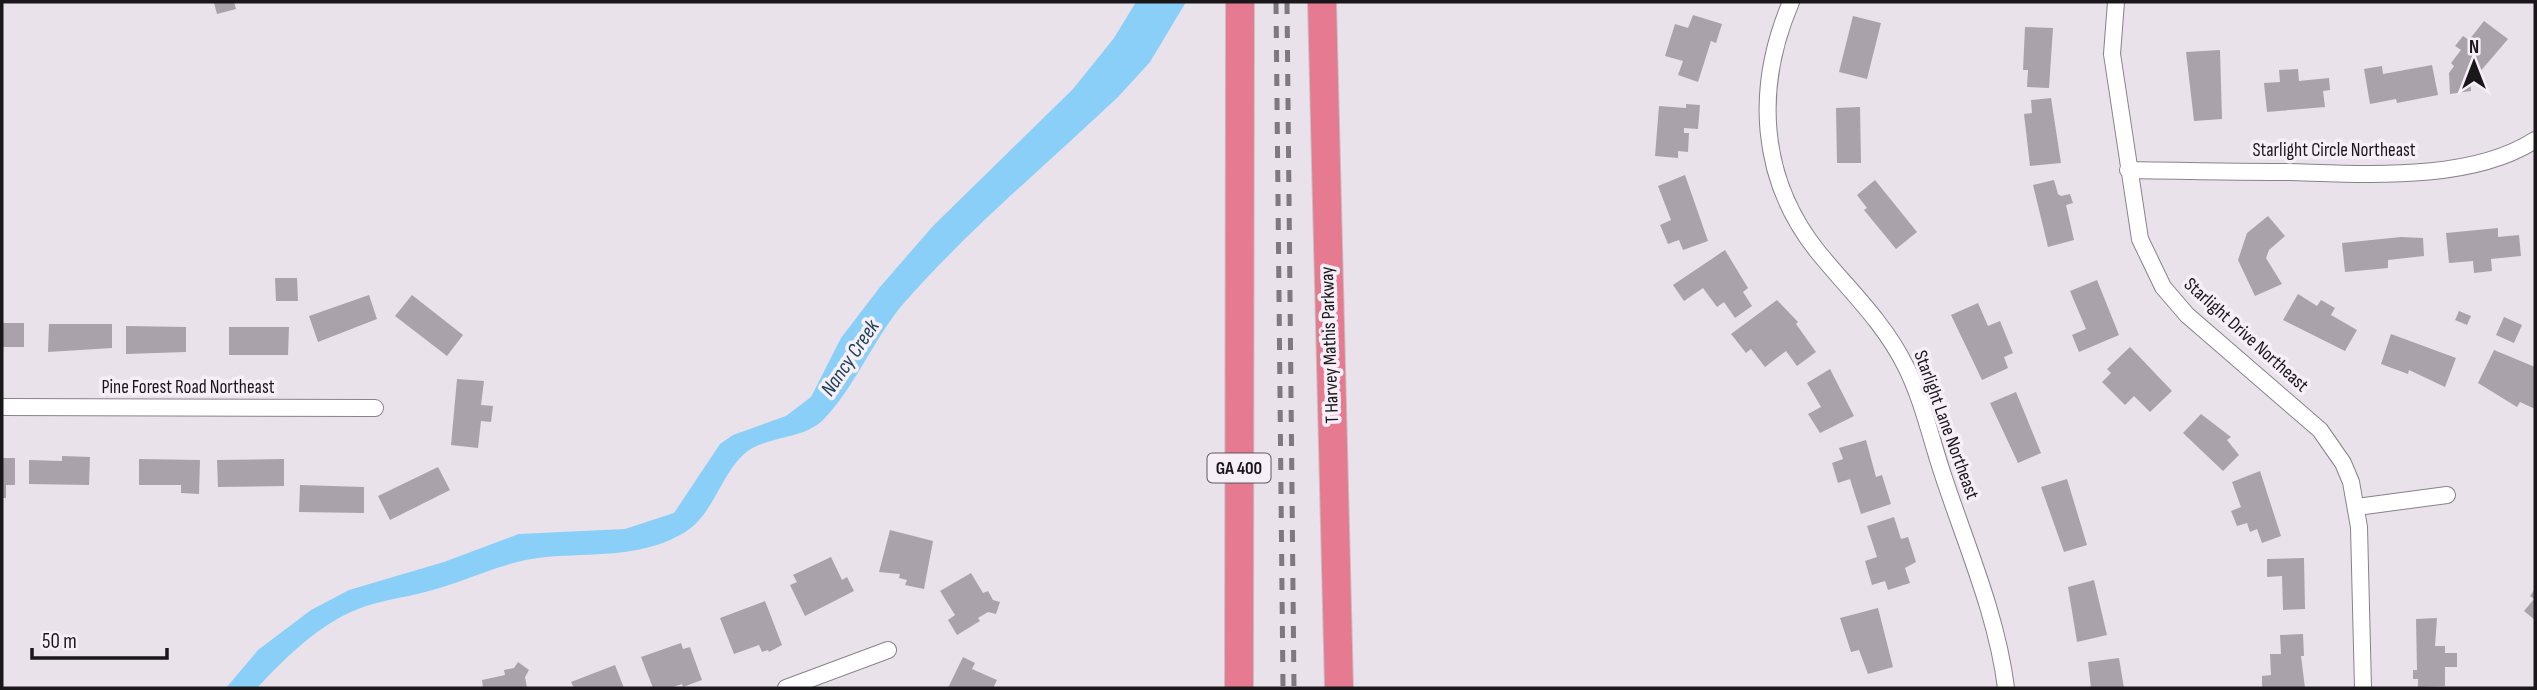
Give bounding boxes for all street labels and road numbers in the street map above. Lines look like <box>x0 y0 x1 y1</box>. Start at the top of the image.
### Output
street label: Starlight Circle Northeast <box>2252 139 2416 162</box>
street label: T Harvey Mathis Parkway <box>1316 265 1344 424</box>
street label: Starlight Drive Northeast <box>2179 273 2313 397</box>
street label: Starlight Lane Northeast <box>1908 347 1984 503</box>
street label: Pine Forest Road Northeast <box>101 376 275 399</box>
road number: GA 400 <box>1208 454 1270 482</box>

